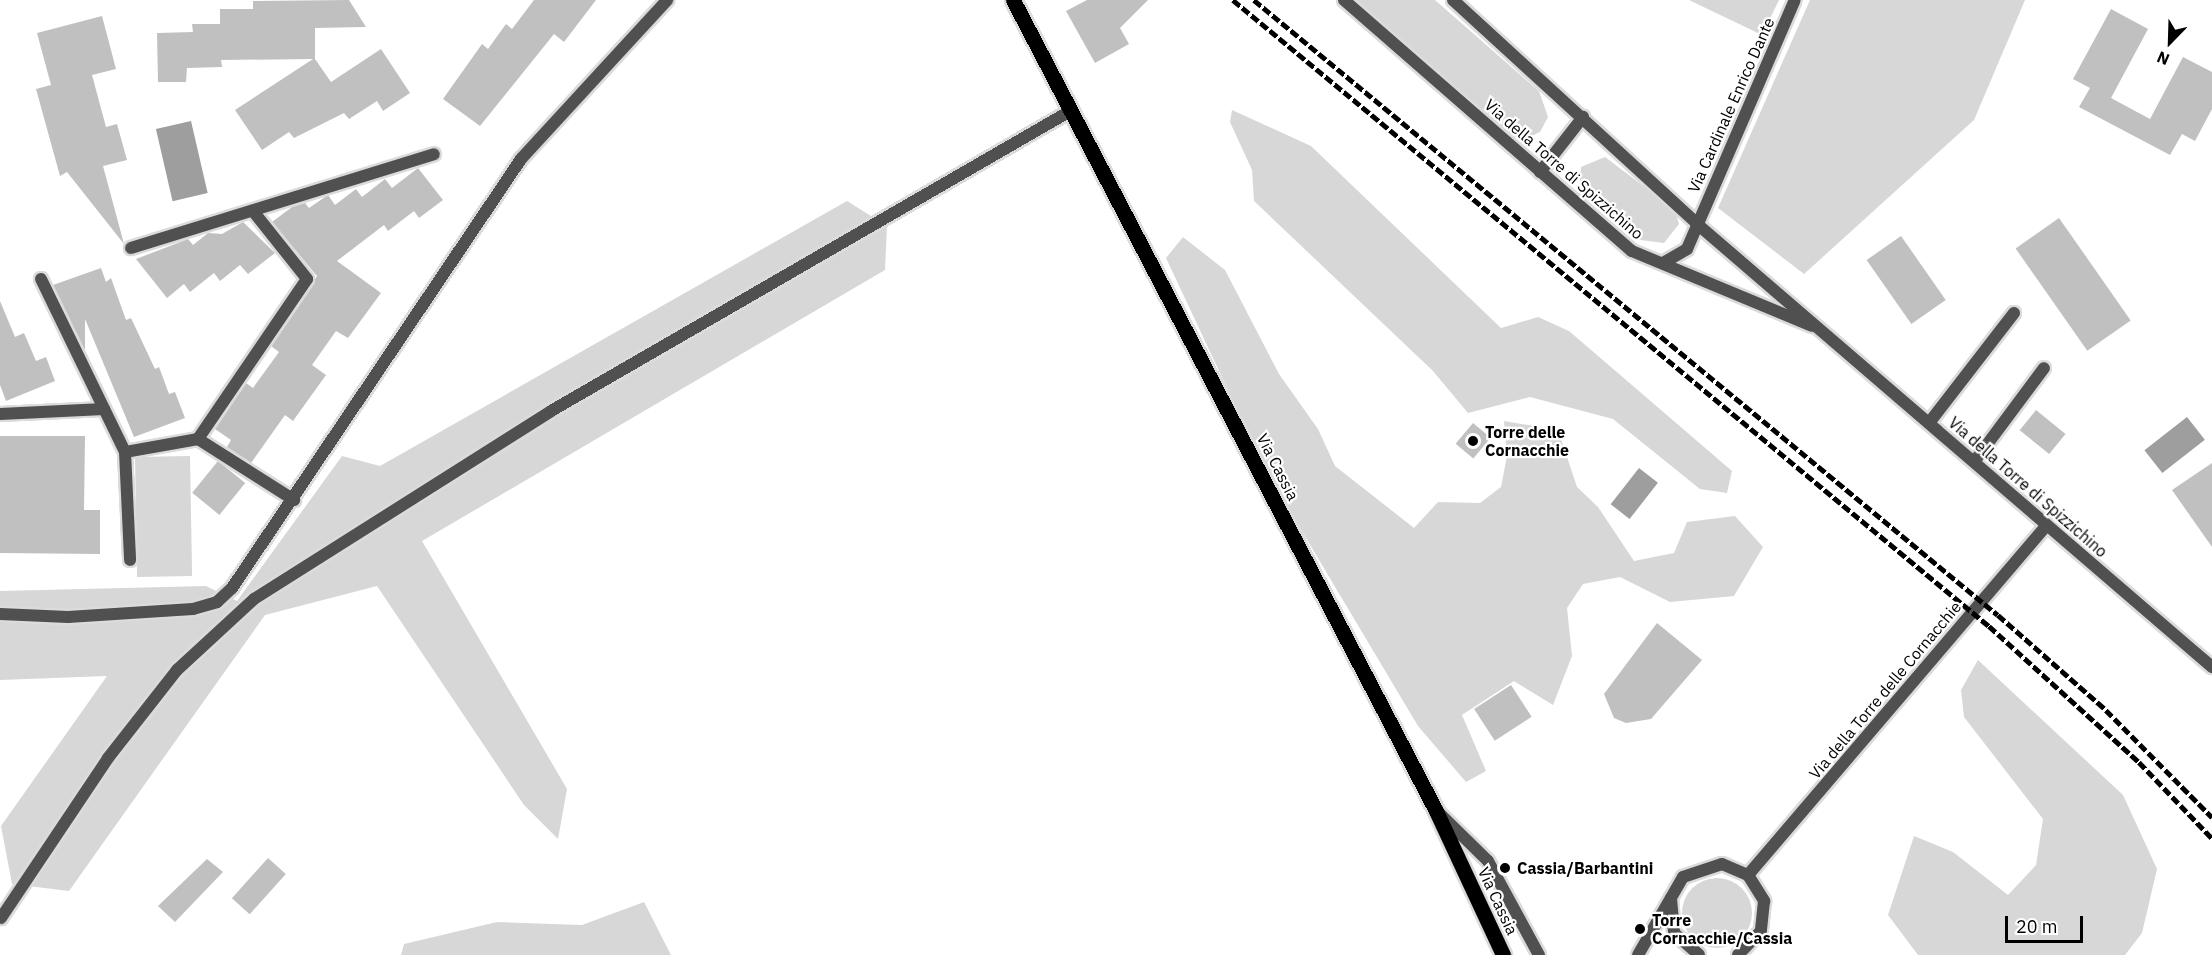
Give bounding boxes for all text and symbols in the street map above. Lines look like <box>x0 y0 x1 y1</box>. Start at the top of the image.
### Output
north arrow <box>2140 12 2200 72</box>
street label: Via Cardinale Enrico Dante <box>1684 14 1778 196</box>
text: N <box>2154 47 2172 70</box>
street label: Via della Torre di Spizzichino <box>1481 95 1647 243</box>
street label: Via della Torre di Spizzichino <box>1945 413 2111 561</box>
place label: Torre delle Cornacchie <box>1485 422 1569 460</box>
street label: Via Cassia <box>1253 430 1303 504</box>
marker: Torre delle Cornacchie <box>1466 434 1480 448</box>
street label: Via della Torre delle Cornacchie <box>1805 597 1965 783</box>
place label: Cassia/Barbantini <box>1517 858 1653 878</box>
marker: Cassia/Barbantini <box>1498 861 1512 875</box>
street label: Via Cassia <box>1474 864 1522 938</box>
scale bar <box>2008 904 2086 942</box>
place label: Torre Cornacchie/Cassia <box>1652 910 1792 948</box>
text: 20 m <box>2016 915 2058 938</box>
marker: Torre Cornacchie/Cassia <box>1633 922 1647 936</box>

